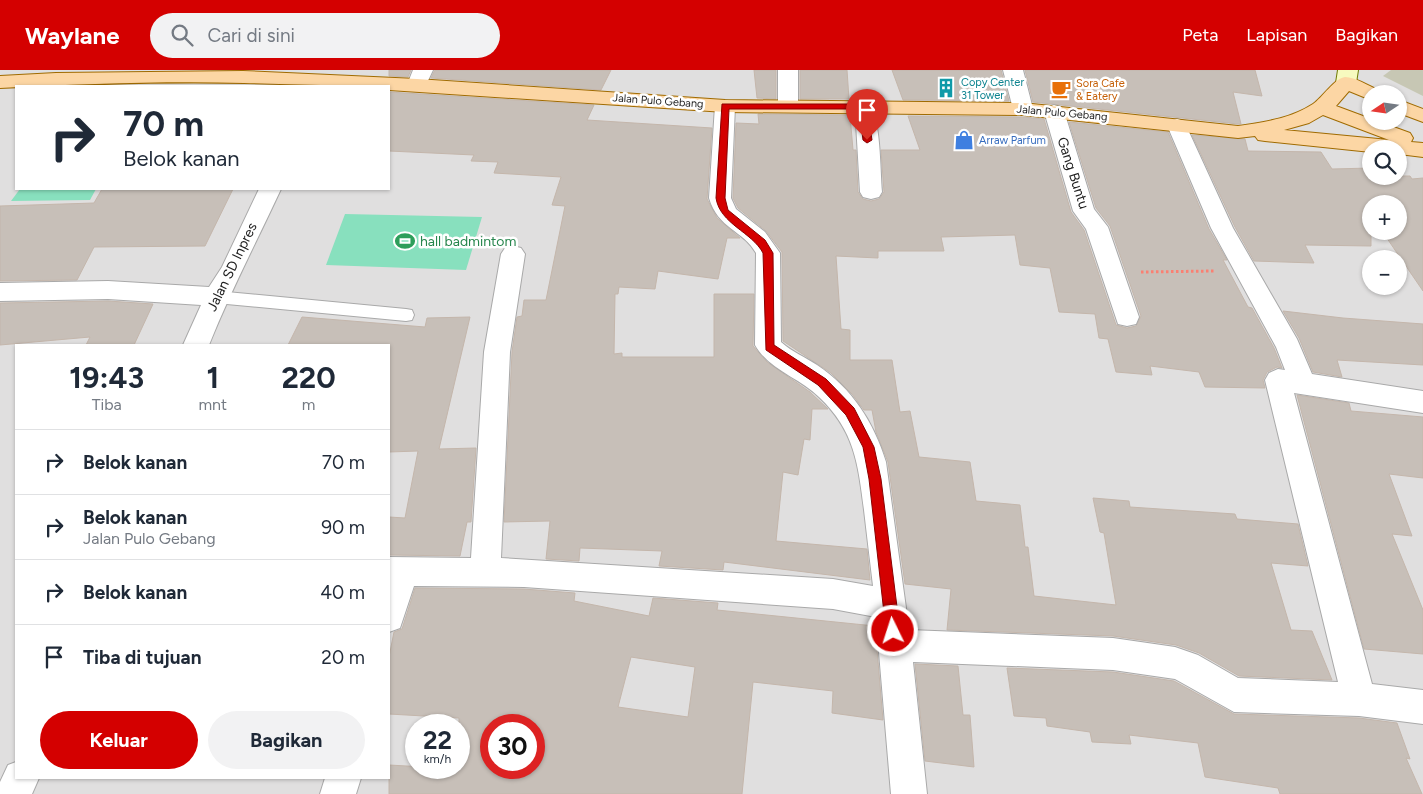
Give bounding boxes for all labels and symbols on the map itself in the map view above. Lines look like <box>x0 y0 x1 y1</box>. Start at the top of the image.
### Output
place label: Copy Center 31 Tower <box>961 76 1024 102</box>
building icon: Copy Center 31 Tower <box>935 77 957 99</box>
place label: Sora Cafe & Eatery <box>1076 77 1125 103</box>
cafe icon: Sora Cafe & Eatery <box>1050 78 1072 100</box>
north arrow <box>1362 85 1408 130</box>
pin <box>846 89 888 140</box>
street label: Jalan Pulo Gebang <box>612 91 704 111</box>
street label: Jalan Pulo Gebang <box>1016 103 1108 123</box>
shop icon: Arraw Parfum <box>953 129 975 151</box>
place label: Arraw Parfum <box>979 134 1046 147</box>
street label: Gang Buntu <box>1053 135 1093 211</box>
street label: Jalan SD Inpres <box>203 220 261 314</box>
sports icon: hall badmintom <box>394 230 416 252</box>
place label: hall badmintom <box>420 233 516 250</box>
position arrow <box>866 604 918 656</box>
speed limit sign: 30 <box>480 714 545 779</box>

